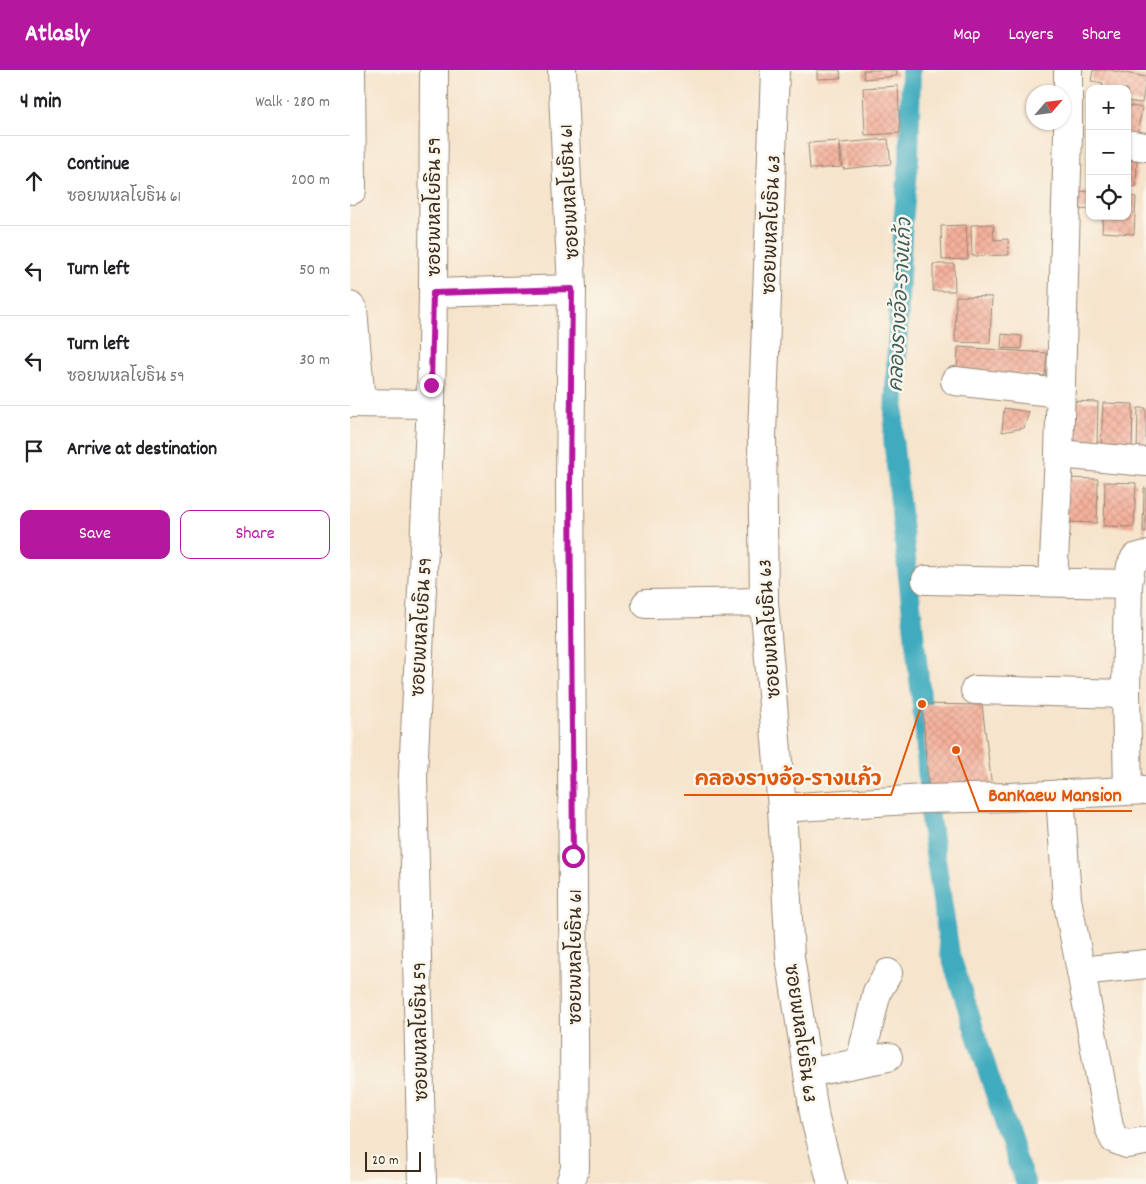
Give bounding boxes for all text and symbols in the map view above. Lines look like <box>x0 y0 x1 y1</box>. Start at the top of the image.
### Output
text: Atlasly <box>25 18 89 52</box>
text: Map <box>953 23 980 48</box>
text: Layers <box>1008 23 1054 48</box>
text: Share <box>1082 23 1121 48</box>
north arrow <box>1026 85 1071 130</box>
map controls <box>1086 85 1131 220</box>
button: + <box>1086 85 1131 130</box>
text: 4 min <box>20 88 62 118</box>
text: Walk · 280 m <box>255 91 330 114</box>
street label: ซอยพหลโยธิน 61 <box>552 123 589 260</box>
button: − <box>1086 130 1131 175</box>
street label: ซอยพหลโยธิน 59 <box>421 137 450 277</box>
text: Continue <box>67 152 129 179</box>
street label: ซอยพหลโยธิน 63 <box>756 155 789 295</box>
icon: ahead <box>20 167 48 195</box>
text: 200 m <box>291 169 330 192</box>
button: locate <box>1086 175 1131 220</box>
text: ซอยพหลโยธิน 61 <box>67 186 181 209</box>
water label: คลองรางอ้อ-รางแก้ว <box>882 216 921 393</box>
icon: left <box>20 257 48 285</box>
text: Turn left <box>67 257 130 284</box>
text: 50 m <box>299 259 330 282</box>
text: Turn left <box>67 332 130 359</box>
icon: left <box>20 347 48 375</box>
text: 30 m <box>300 349 330 372</box>
text: ซอยพหลโยธิน 59 <box>67 366 184 389</box>
route end <box>420 374 443 397</box>
icon: arrive <box>20 437 48 465</box>
text: Arrive at destination <box>67 437 217 464</box>
button: Save <box>20 510 170 559</box>
button: Share <box>180 510 330 559</box>
street label: ซอยพหลโยธิน 59 <box>404 557 441 698</box>
street label: ซอยพหลโยธิน 63 <box>751 558 790 700</box>
callout: คลองรางอ้อ-รางแก้ว <box>684 760 891 795</box>
text: คลองรางอ้อ-รางแก้ว <box>695 765 881 795</box>
callout: BanKaew Mansion <box>979 776 1132 811</box>
text: BanKaew Mansion <box>988 783 1122 811</box>
route start <box>562 845 585 868</box>
street label: ซอยพหลโยธิน 61 <box>562 889 591 1025</box>
street label: ซอยพหลโยธิน 59 <box>406 962 437 1102</box>
street label: ซอยพหลโยธิน 63 <box>775 962 824 1105</box>
scale bar <box>365 1149 421 1172</box>
text: 20 m <box>372 1151 399 1171</box>

